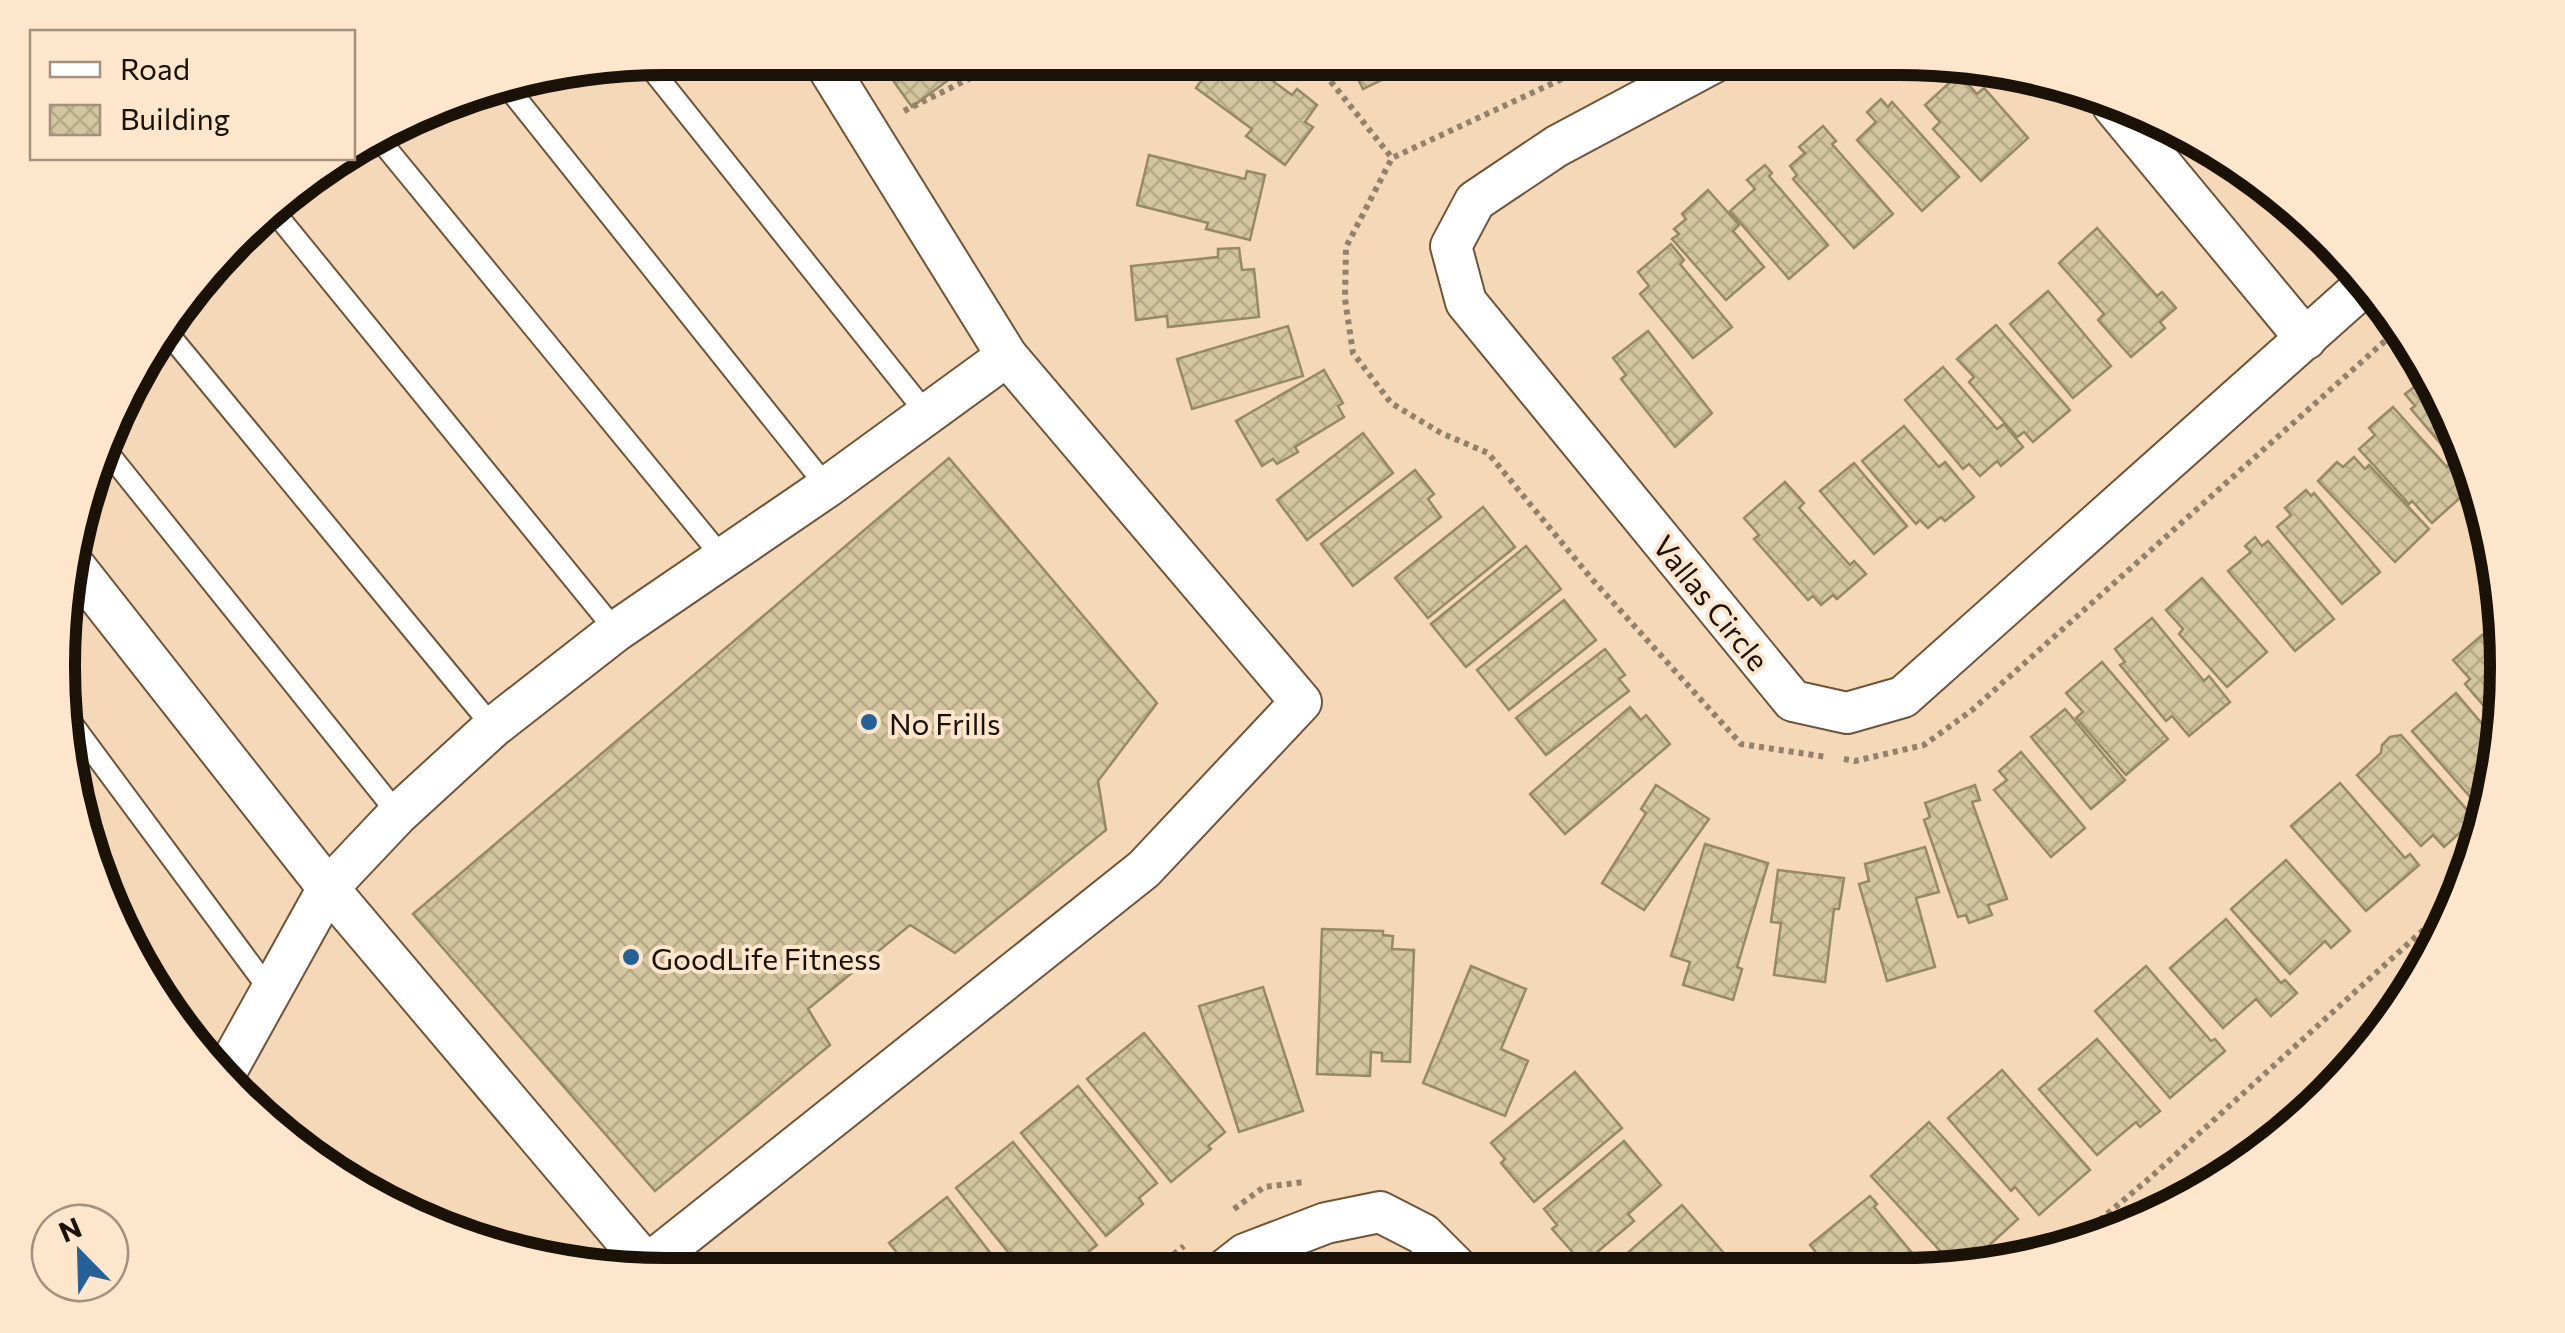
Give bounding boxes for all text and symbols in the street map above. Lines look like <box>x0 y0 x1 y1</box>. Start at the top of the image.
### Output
legend <box>30 30 355 160</box>
text: Road <box>120 49 190 86</box>
text: Building <box>120 99 230 136</box>
street label: Vallas Circle <box>1646 527 1778 677</box>
place label: No Frills <box>889 704 1001 741</box>
marker: No Frills <box>858 711 880 733</box>
place label: GoodLife Fitness <box>651 939 881 976</box>
marker: GoodLife Fitness <box>620 946 642 968</box>
north arrow <box>30 1203 130 1303</box>
text: N <box>54 1209 86 1249</box>

